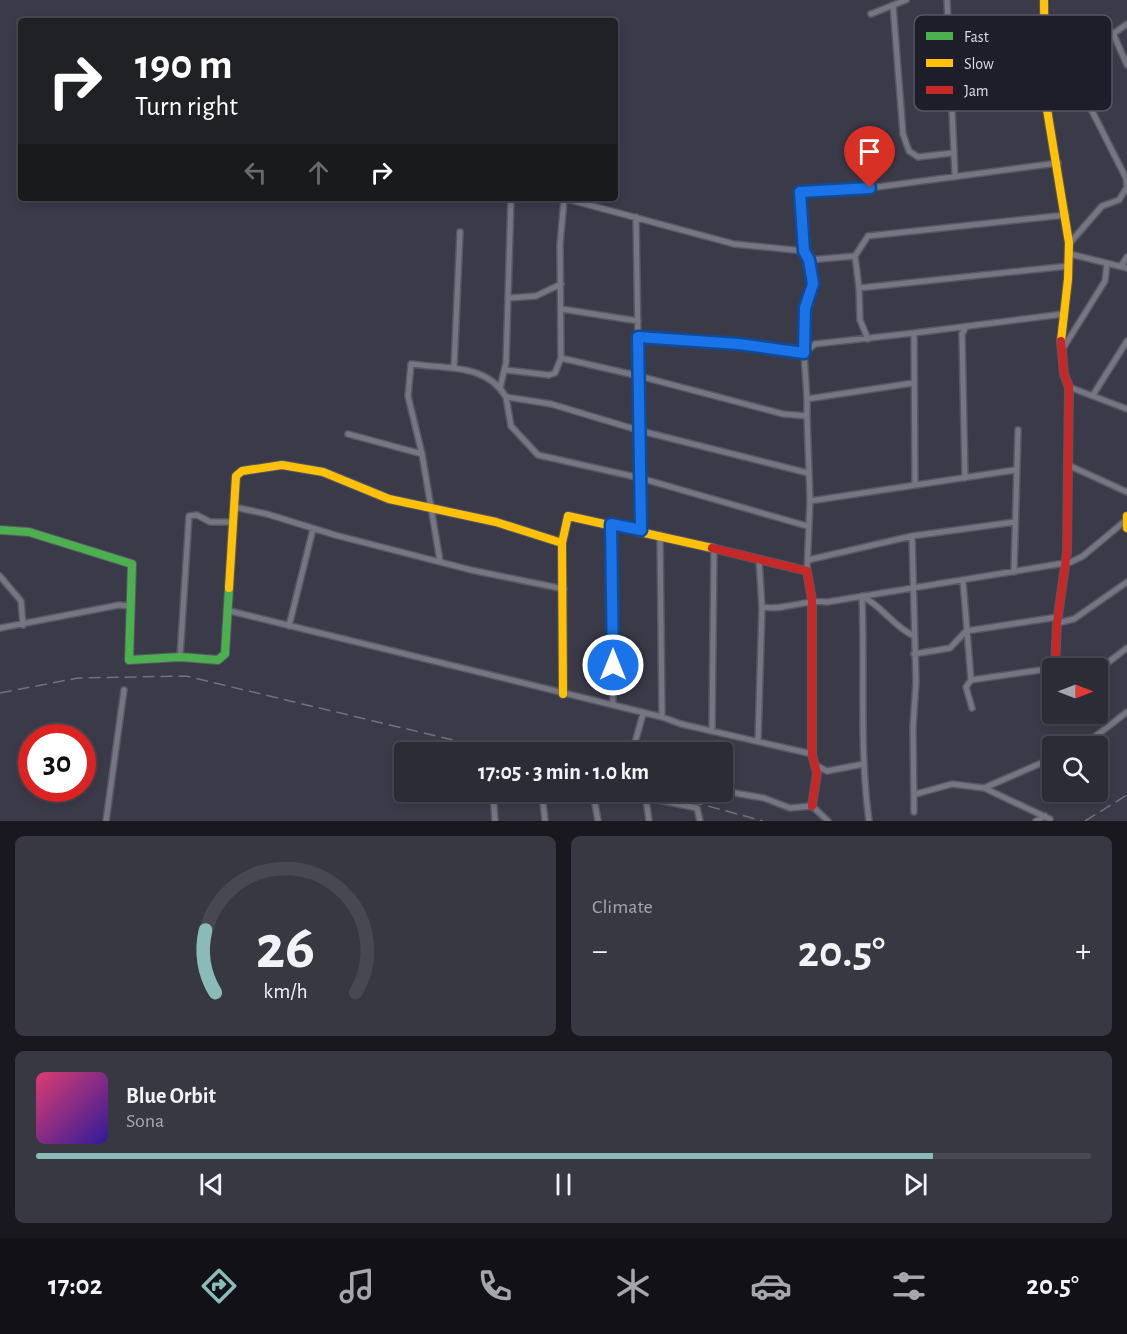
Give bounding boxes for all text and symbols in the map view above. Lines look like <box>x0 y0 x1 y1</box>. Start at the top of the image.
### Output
legend <box>914 15 1112 111</box>
text: Fast <box>964 29 989 45</box>
icon: right <box>36 42 114 120</box>
text: 190 m <box>135 44 233 86</box>
text: Slow <box>964 56 994 72</box>
text: Jam <box>964 83 989 99</box>
text: Turn right <box>135 93 238 120</box>
pin <box>844 126 895 188</box>
icon: arrive <box>853 135 886 168</box>
icon: left <box>239 156 272 189</box>
icon: ahead <box>302 156 335 189</box>
icon: right <box>365 156 398 189</box>
position arrow <box>581 633 645 697</box>
north arrow <box>1042 658 1108 724</box>
map controls <box>1042 658 1108 802</box>
speed limit sign: 30 <box>18 724 96 802</box>
button: search <box>1042 736 1108 802</box>
text: 17:05 · 3 min · 1.0 km <box>478 761 649 783</box>
text: Climate <box>592 897 653 917</box>
text: 26 <box>256 917 315 979</box>
text: 20.5° <box>798 930 885 975</box>
text: − <box>592 935 608 968</box>
text: + <box>1075 935 1091 968</box>
text: km/h <box>263 981 308 1002</box>
text: Blue Orbit <box>126 1085 216 1107</box>
text: Sona <box>126 1111 164 1131</box>
icon: previous <box>195 1168 228 1201</box>
icon: pause <box>547 1168 580 1201</box>
icon: next <box>899 1168 932 1201</box>
icon: directions <box>198 1265 240 1307</box>
icon: music <box>336 1265 378 1307</box>
icon: phone <box>474 1265 516 1307</box>
icon: climate <box>612 1265 654 1307</box>
icon: car <box>750 1265 792 1307</box>
icon: filters <box>888 1265 930 1307</box>
text: 17:02 <box>48 1272 102 1299</box>
text: 20.5° <box>1026 1272 1079 1299</box>

